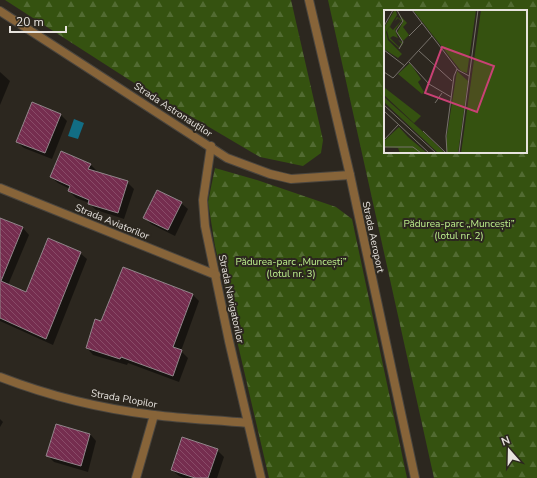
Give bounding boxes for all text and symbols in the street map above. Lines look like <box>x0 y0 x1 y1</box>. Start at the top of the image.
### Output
scale bar <box>10 8 66 34</box>
inset map <box>384 10 527 153</box>
text: 20 m <box>16 14 44 30</box>
street label: Strada Astronauților <box>131 79 215 141</box>
street label: Strada Aeroport <box>359 200 387 274</box>
street label: Strada Aviatorilor <box>73 201 152 243</box>
park label: Pădurea-parc „Muncești” (lotul nr. 2) <box>403 217 515 243</box>
street label: Strada Navigatorilor <box>215 253 247 345</box>
park label: Pădurea-parc „Muncești” (lotul nr. 3) <box>235 255 347 281</box>
street label: Strada Plopilor <box>90 386 159 412</box>
north arrow <box>489 430 529 470</box>
text: N <box>499 433 512 450</box>

